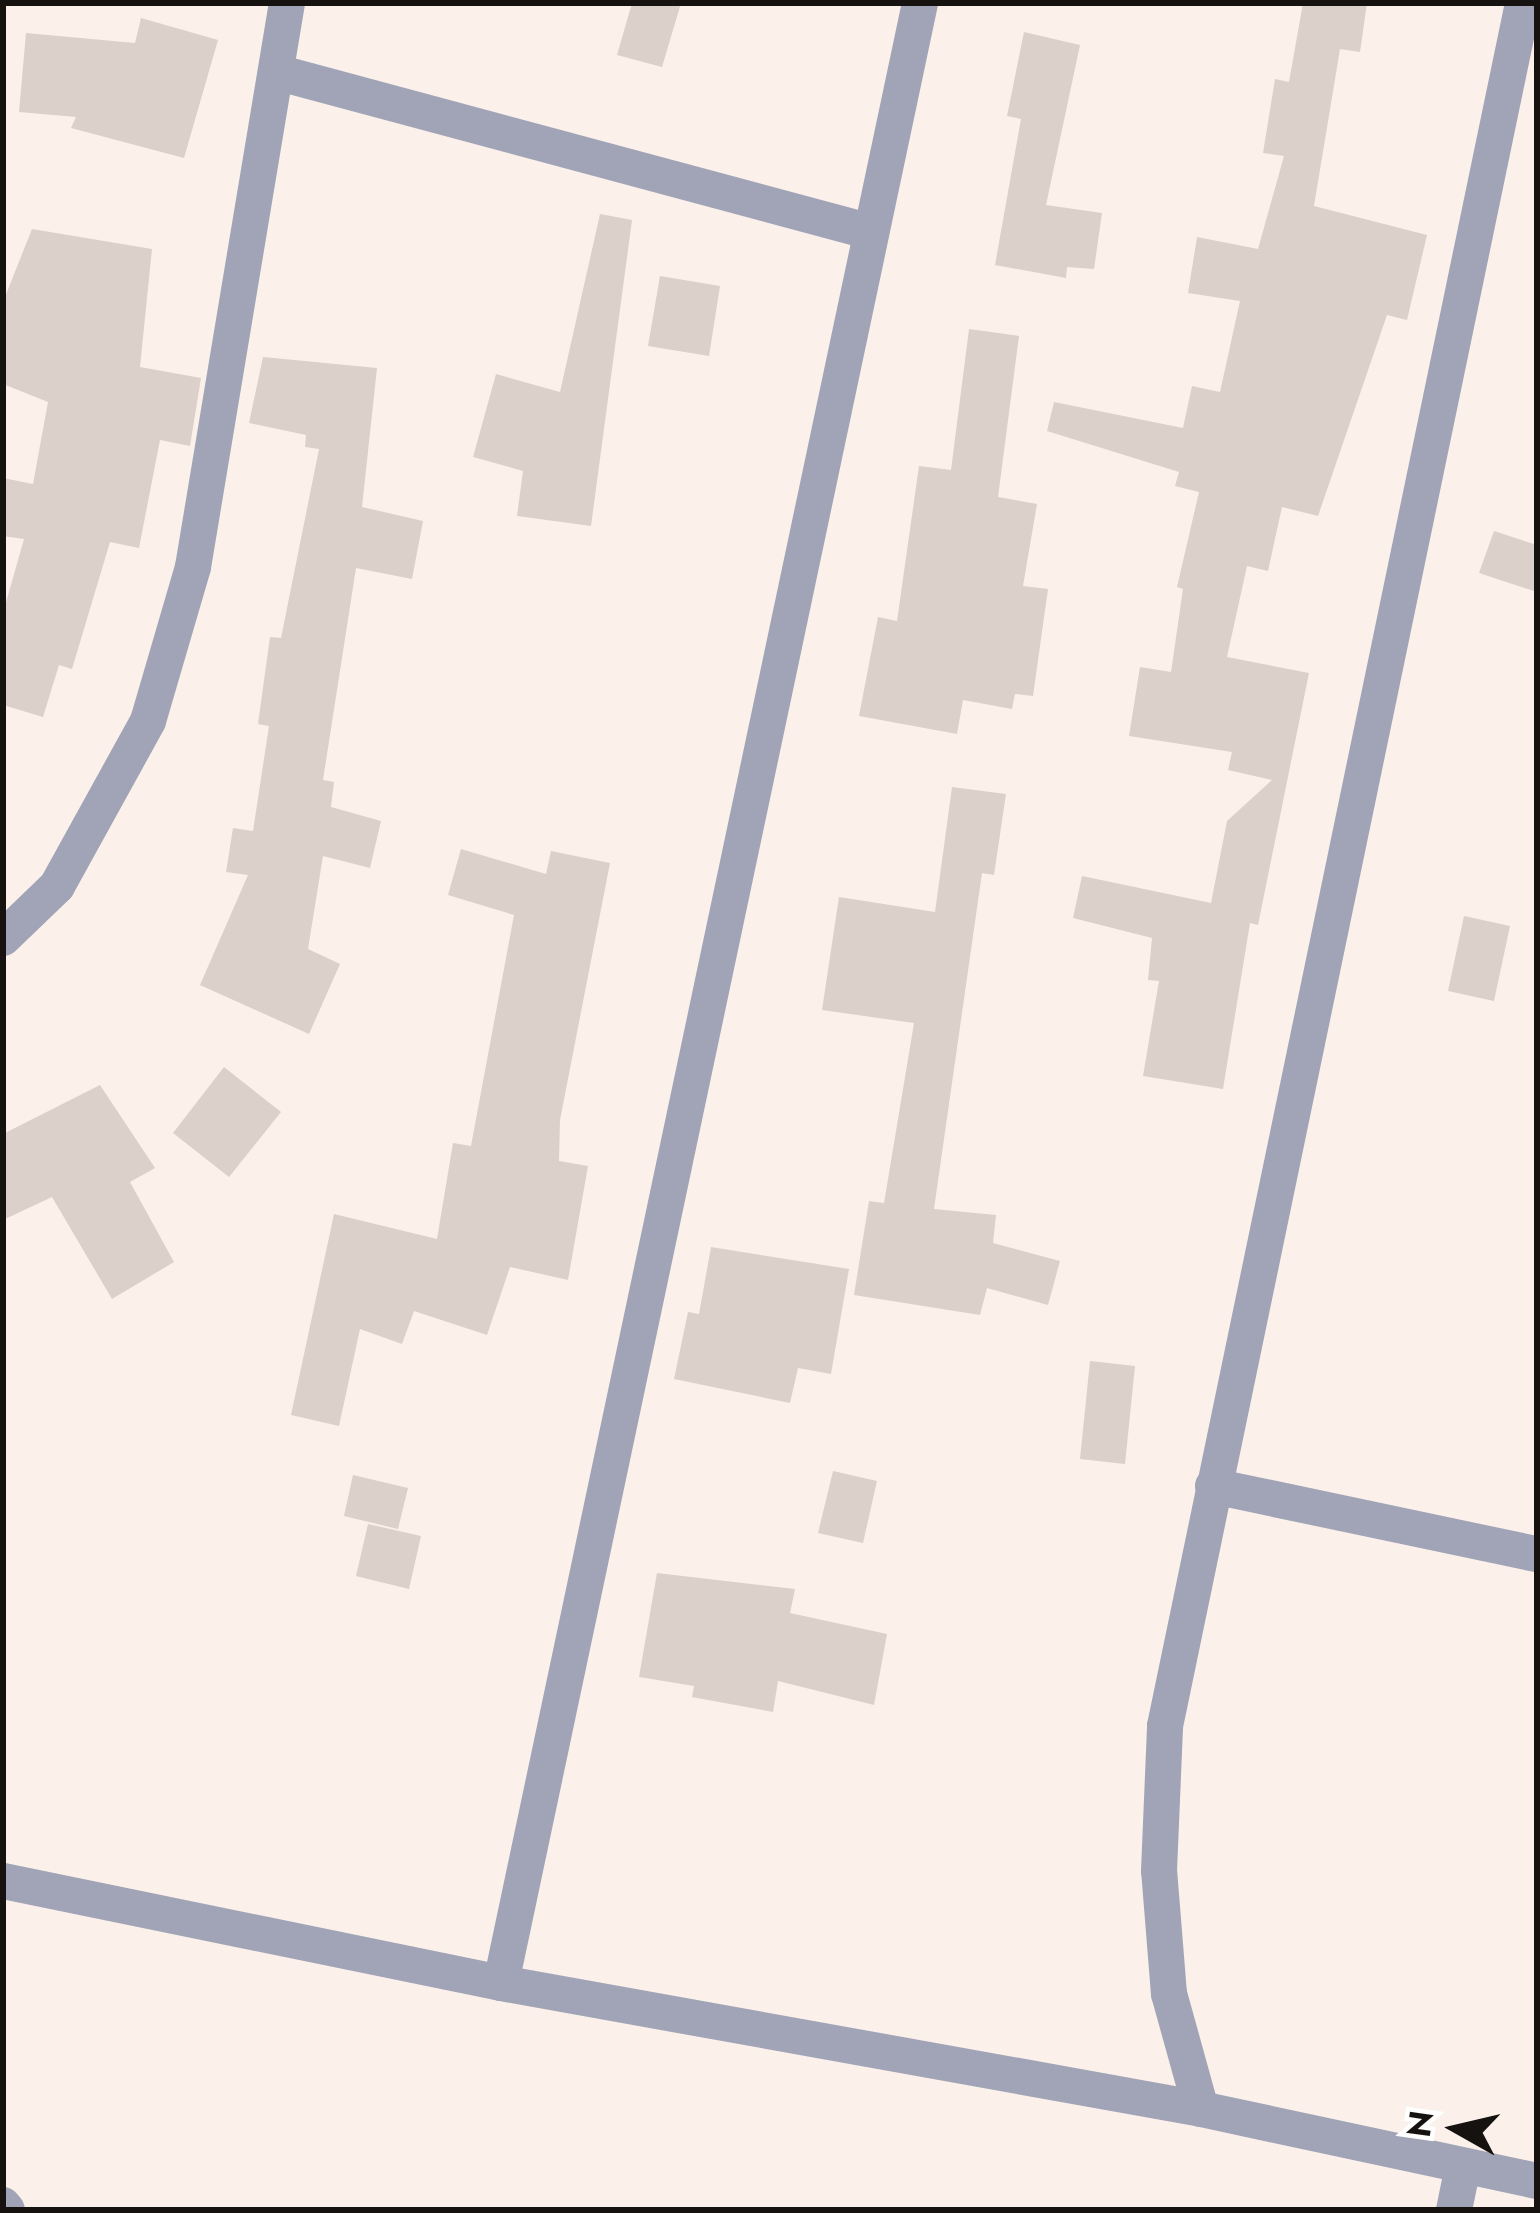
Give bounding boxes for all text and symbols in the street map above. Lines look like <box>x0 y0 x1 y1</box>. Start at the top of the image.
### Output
north arrow <box>1396 2069 1516 2189</box>
text: N <box>1395 2108 1445 2140</box>

